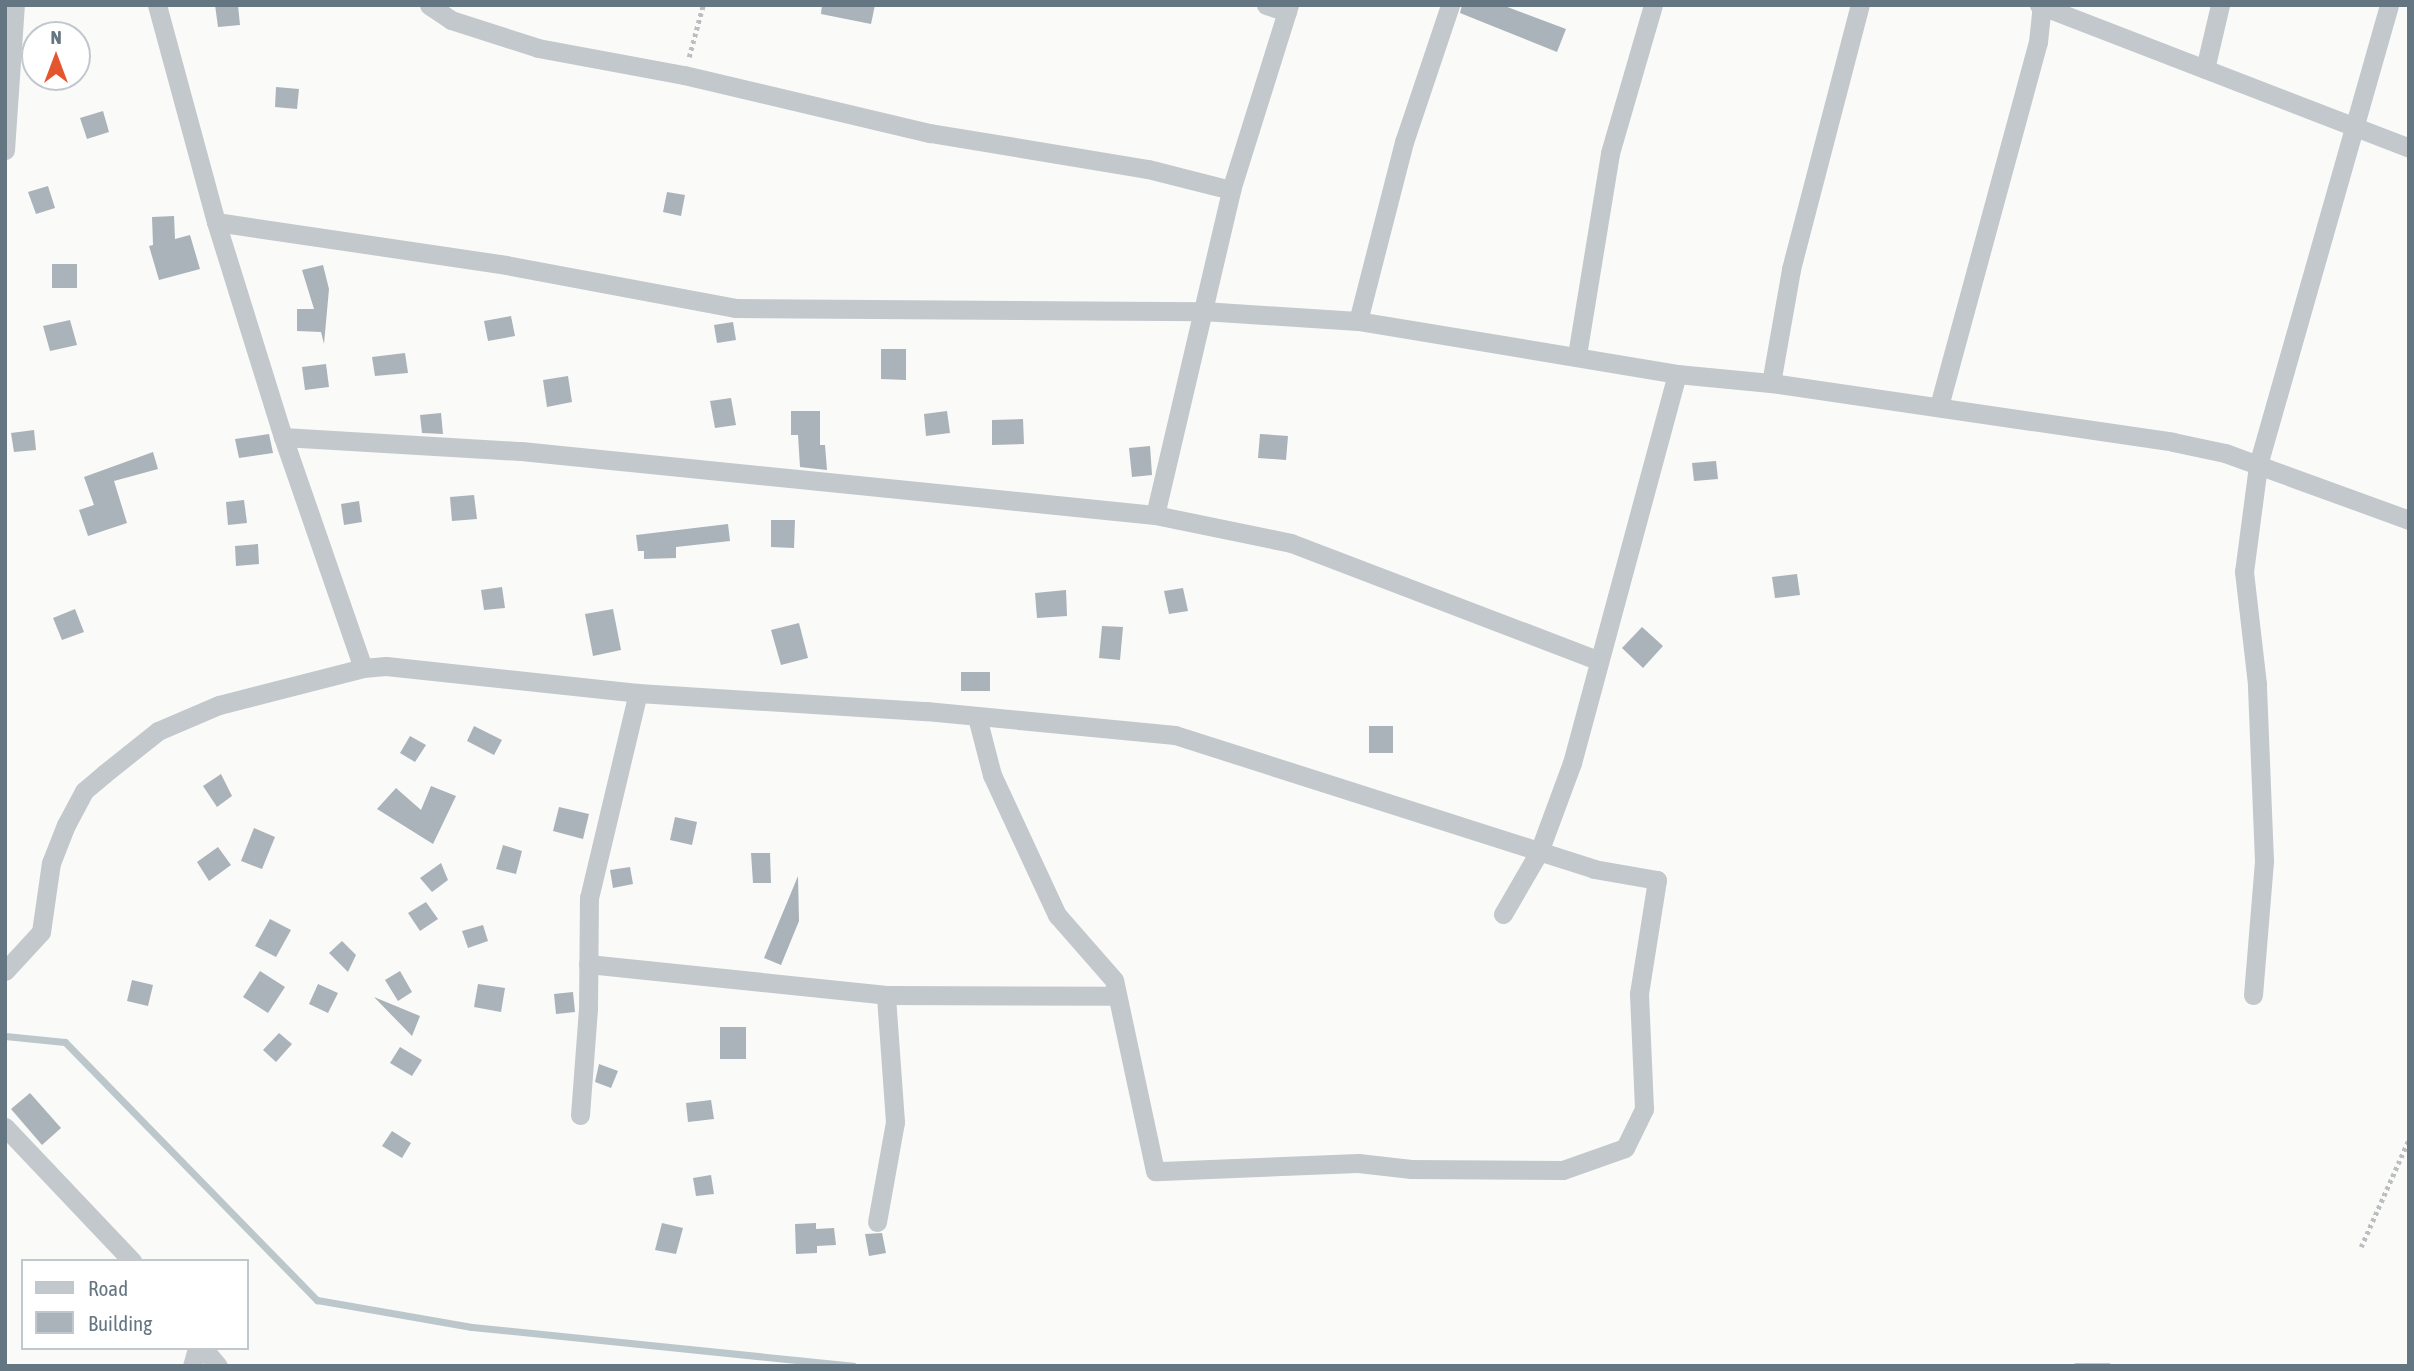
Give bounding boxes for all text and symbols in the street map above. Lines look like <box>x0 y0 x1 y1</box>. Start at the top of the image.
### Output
north arrow <box>21 21 91 91</box>
text: N <box>50 26 62 48</box>
legend <box>21 1259 248 1350</box>
text: Road <box>88 1276 128 1300</box>
text: Building <box>88 1311 152 1335</box>

